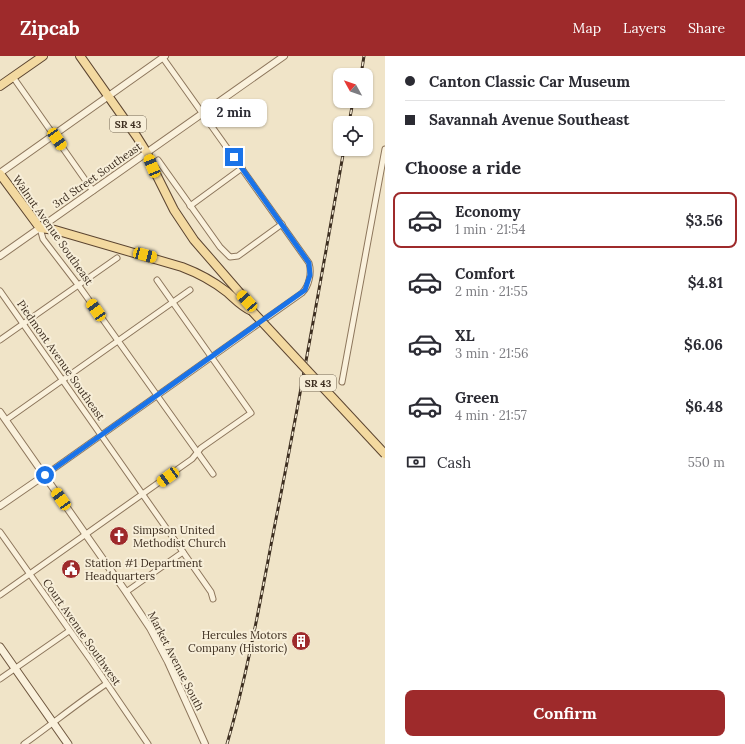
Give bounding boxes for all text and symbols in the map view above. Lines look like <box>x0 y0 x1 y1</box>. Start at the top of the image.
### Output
text: Zipcab <box>20 16 80 40</box>
text: Map <box>573 19 601 37</box>
text: Layers <box>623 19 666 37</box>
text: Share <box>688 19 725 37</box>
north arrow <box>333 68 373 108</box>
map controls <box>333 68 373 156</box>
text: Canton Classic Car Museum <box>429 72 630 91</box>
callout: 2 min <box>201 99 267 127</box>
text: 2 min <box>217 104 251 121</box>
text: Savannah Avenue Southeast <box>429 110 629 129</box>
road number: SR 43 <box>110 116 146 132</box>
button: locate <box>333 116 373 156</box>
car <box>45 126 69 152</box>
street label: 3rd Street Southeast <box>50 139 145 211</box>
route end <box>225 148 243 166</box>
car <box>142 153 162 179</box>
text: Choose a ride <box>405 156 521 179</box>
street label: Walnut Avenue Southeast <box>10 172 97 288</box>
icon: car <box>407 202 443 238</box>
text: Economy <box>455 202 520 221</box>
text: $3.56 <box>686 211 723 230</box>
text: 1 min · 21:54 <box>455 221 526 238</box>
car <box>132 246 158 264</box>
icon: car <box>407 264 443 300</box>
text: Comfort <box>455 264 515 283</box>
text: $4.81 <box>688 273 723 292</box>
text: 2 min · 21:55 <box>455 283 528 300</box>
car <box>235 288 259 314</box>
street label: Piedmont Avenue Southeast <box>14 297 108 423</box>
car <box>84 297 108 323</box>
icon: car <box>407 326 443 362</box>
text: XL <box>455 326 475 345</box>
text: $6.06 <box>684 335 723 354</box>
text: 3 min · 21:56 <box>455 345 528 362</box>
road number: SR 43 <box>300 375 336 391</box>
icon: car <box>407 388 443 424</box>
text: Green <box>455 388 499 407</box>
text: $6.48 <box>685 397 723 416</box>
text: 4 min · 21:57 <box>455 407 527 424</box>
icon: cash <box>405 451 427 473</box>
text: Cash <box>437 453 471 472</box>
text: 550 m <box>688 454 725 471</box>
car <box>155 465 181 489</box>
route start <box>36 466 54 484</box>
car <box>49 486 73 512</box>
place label: Simpson United Methodist Church <box>133 523 226 550</box>
church icon: Simpson United Methodist Church <box>108 525 130 547</box>
place label: Station #1 Department Headquarters <box>85 556 203 583</box>
public building icon: Station #1 Department Headquarters <box>60 558 82 580</box>
street label: Court Avenue Southwest <box>40 576 125 689</box>
street label: Market Avenue South <box>145 609 207 713</box>
place label: Hercules Motors Company (Historic) <box>188 628 287 656</box>
building icon: Hercules Motors Company (Historic) <box>290 630 312 652</box>
button: Confirm <box>405 690 725 736</box>

